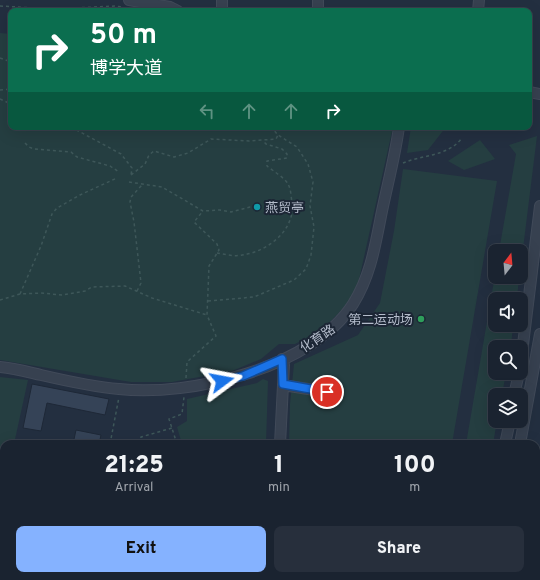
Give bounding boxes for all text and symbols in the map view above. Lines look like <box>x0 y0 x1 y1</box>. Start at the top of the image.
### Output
text: 50 m <box>90 18 157 54</box>
icon: right <box>24 24 76 76</box>
text: 博学大道 <box>90 58 162 81</box>
icon: left <box>196 100 218 122</box>
icon: ahead <box>238 100 260 122</box>
icon: ahead <box>280 100 302 122</box>
icon: right <box>322 100 344 122</box>
place label: 燕贸亭 <box>265 201 304 217</box>
marker: 燕贸亭 <box>252 202 262 212</box>
north arrow <box>488 244 528 284</box>
map controls <box>488 244 528 428</box>
button: sound <box>488 292 528 332</box>
place label: 第二运动场 <box>348 313 413 329</box>
marker: 第二运动场 <box>416 314 426 324</box>
street label: 化育路 <box>297 321 339 357</box>
button: search <box>488 340 528 380</box>
position arrow <box>201 360 243 402</box>
pin <box>310 375 344 409</box>
icon: arrive <box>316 381 338 403</box>
button: layers <box>488 388 528 428</box>
text: 21:25 <box>104 451 164 481</box>
text: 1 <box>274 451 284 481</box>
text: 100 <box>394 451 436 481</box>
text: Arrival <box>115 480 153 496</box>
text: min <box>268 480 290 496</box>
text: m <box>409 480 420 496</box>
button: Exit <box>16 526 266 572</box>
button: Share <box>274 526 524 572</box>

